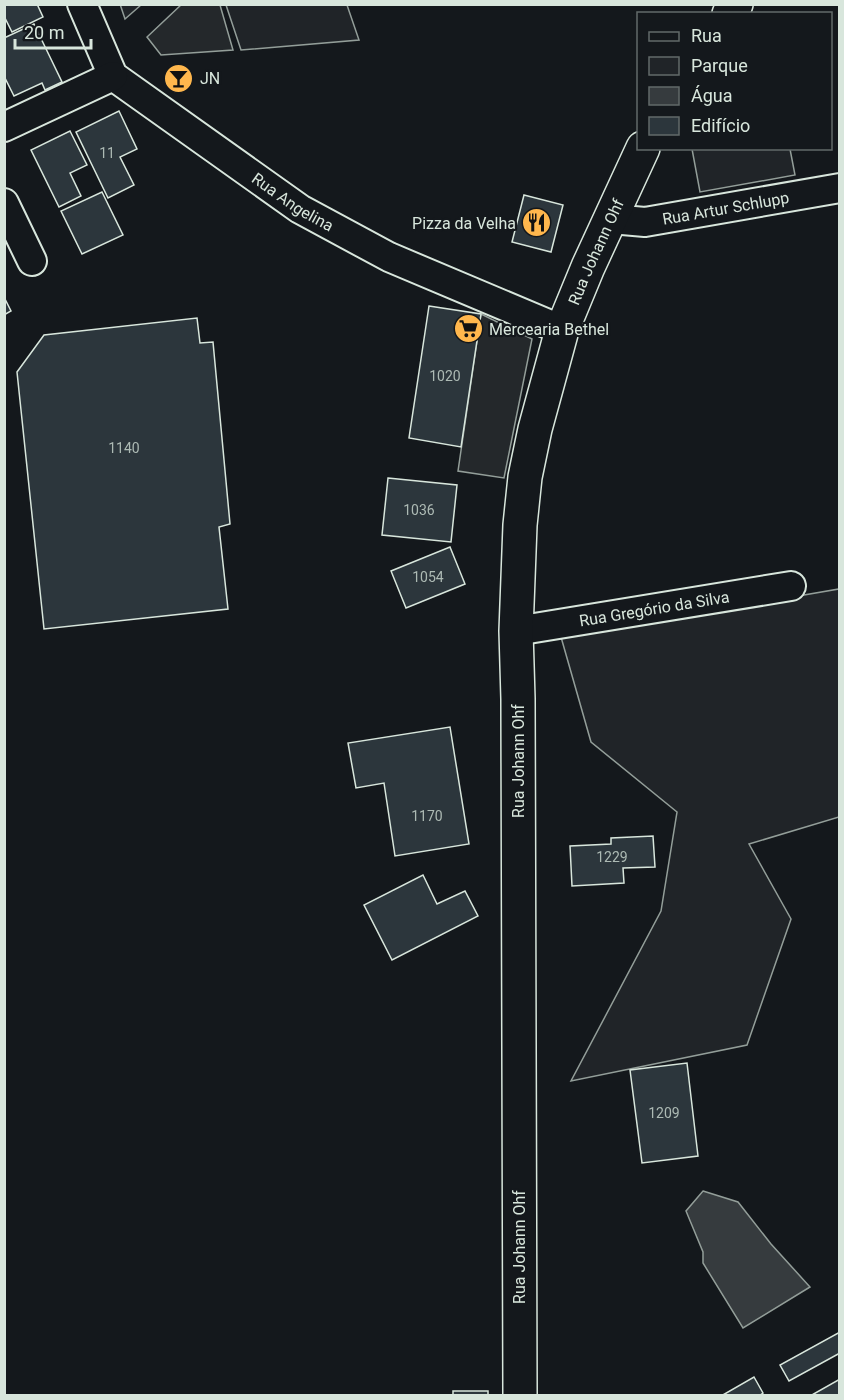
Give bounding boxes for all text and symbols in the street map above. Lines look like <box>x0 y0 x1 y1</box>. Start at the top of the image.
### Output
scale bar <box>15 12 92 50</box>
legend <box>637 12 832 150</box>
text: 20 m <box>24 22 64 43</box>
text: Rua <box>691 25 722 46</box>
text: Parque <box>691 55 748 76</box>
bar icon: JN <box>163 62 195 94</box>
place label: JN <box>200 69 220 88</box>
text: Água <box>691 85 733 106</box>
text: Edifício <box>691 115 750 136</box>
house number: 11 <box>99 145 115 161</box>
street label: Rua Angelina <box>248 168 337 235</box>
street label: Rua Artur Schlupp <box>661 188 791 228</box>
street label: Rua Johann Ohf <box>564 196 628 308</box>
restaurant icon: Pizza da Velha <box>521 207 553 239</box>
place label: Pizza da Velha <box>412 214 516 233</box>
supermarket icon: Mercearia Bethel <box>452 313 484 345</box>
place label: Mercearia Bethel <box>489 320 609 339</box>
house number: 1020 <box>429 368 461 384</box>
house number: 1140 <box>108 440 140 456</box>
house number: 1036 <box>403 502 435 518</box>
house number: 1054 <box>412 569 444 585</box>
street label: Rua Gregório da Silva <box>578 587 731 630</box>
street label: Rua Johann Ohf <box>509 704 528 818</box>
house number: 1170 <box>411 808 443 824</box>
house number: 1229 <box>596 849 628 865</box>
house number: 1209 <box>648 1105 680 1121</box>
street label: Rua Johann Ohf <box>510 1190 529 1304</box>

